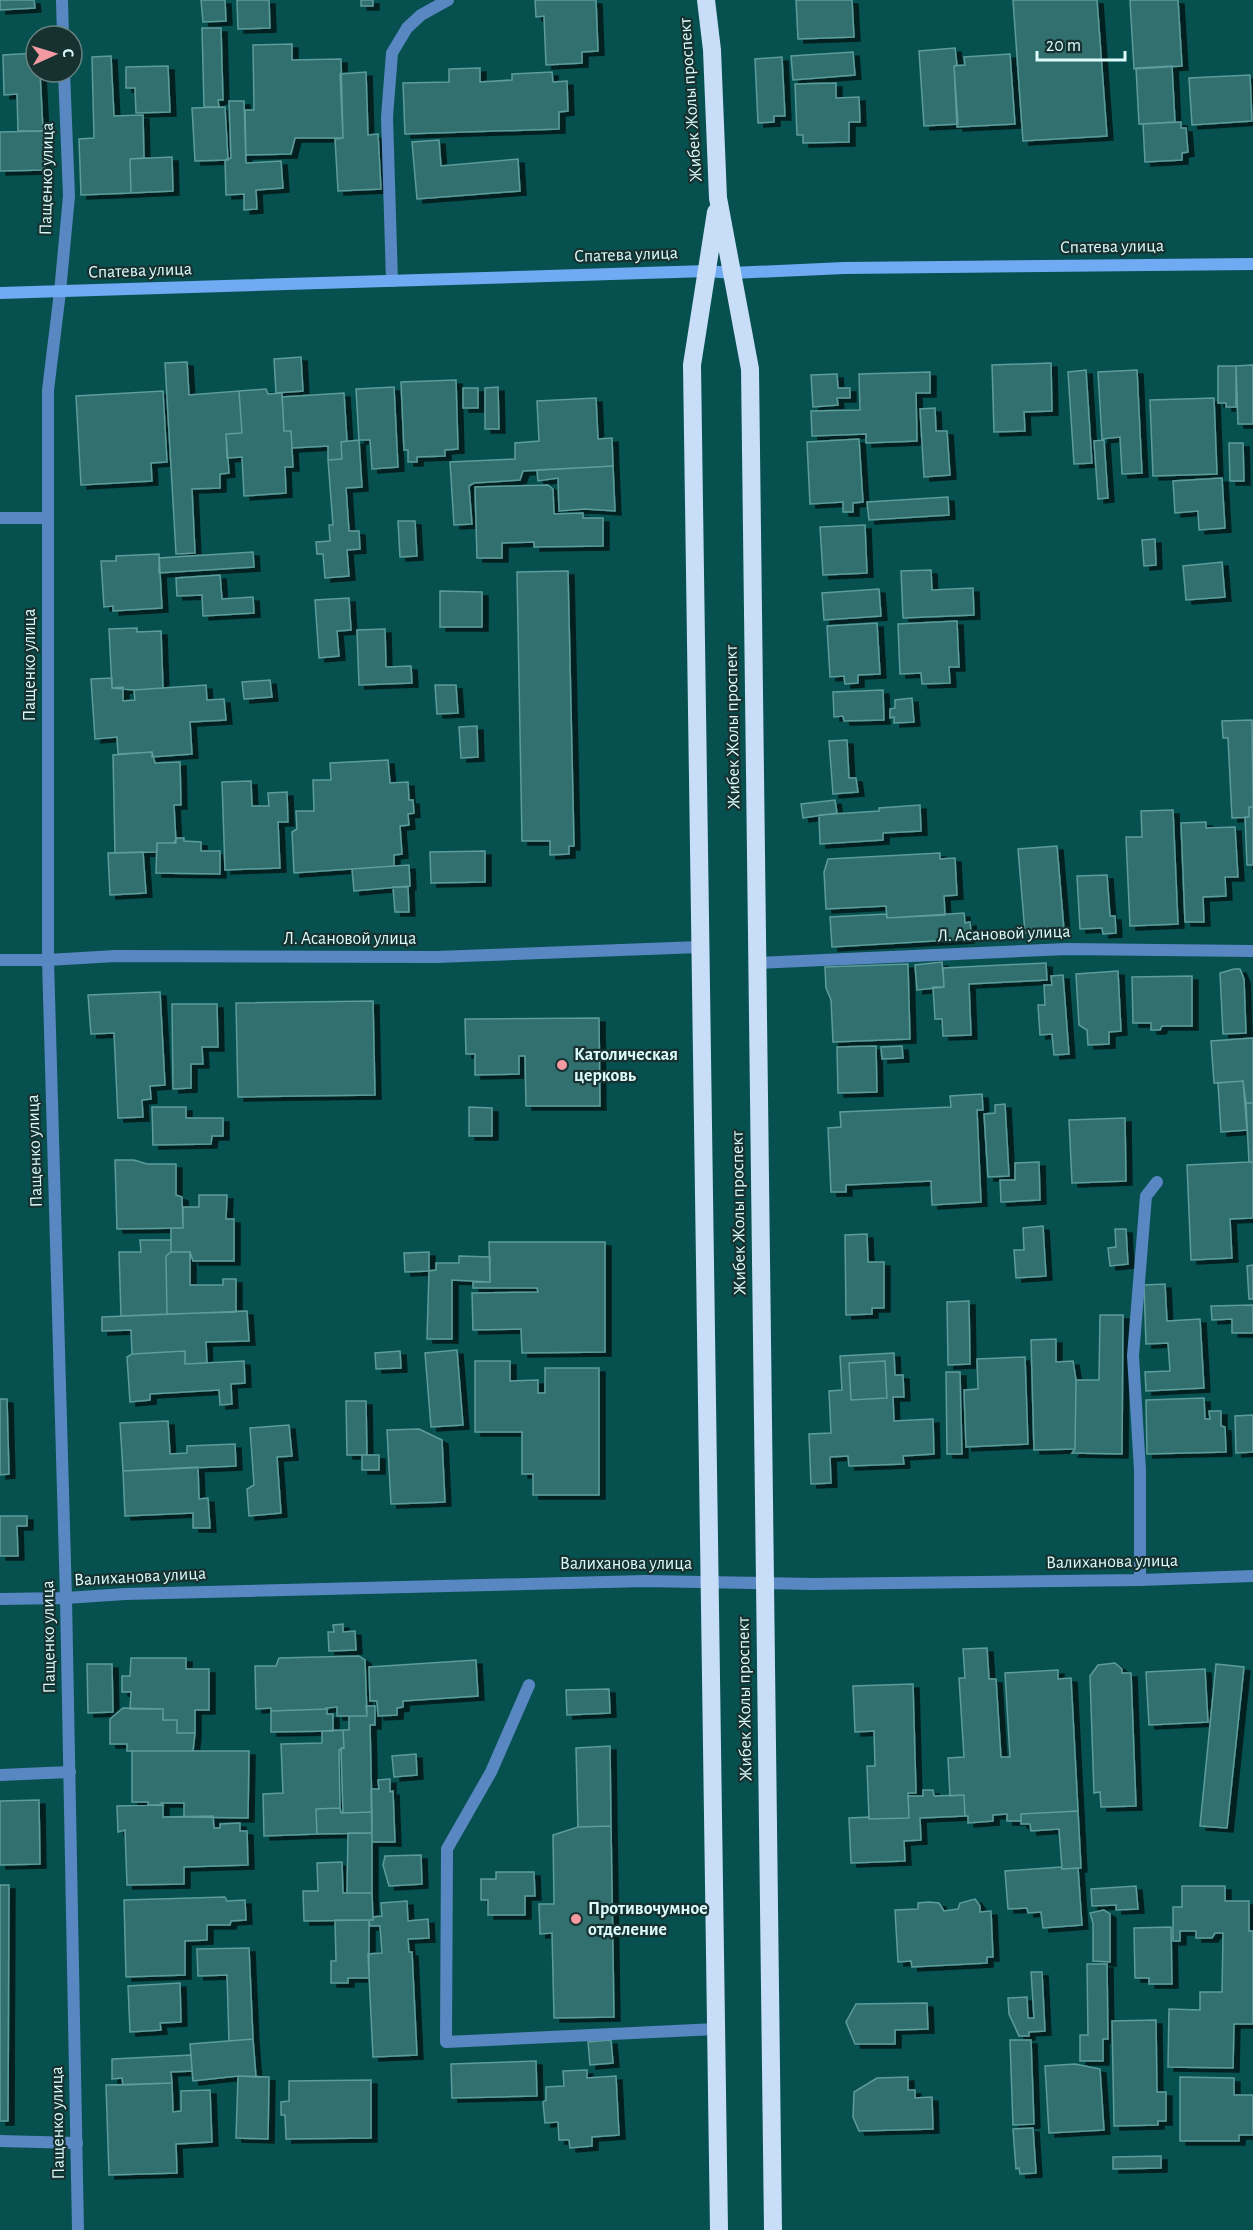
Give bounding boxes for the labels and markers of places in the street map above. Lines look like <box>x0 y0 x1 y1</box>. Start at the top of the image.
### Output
place label: Католическая церковь <box>574 1046 678 1085</box>
marker: Католическая церковь <box>555 1058 569 1072</box>
place label: Противочумное отделение <box>588 1900 708 1939</box>
marker: Противочумное отделение <box>569 1912 583 1926</box>

